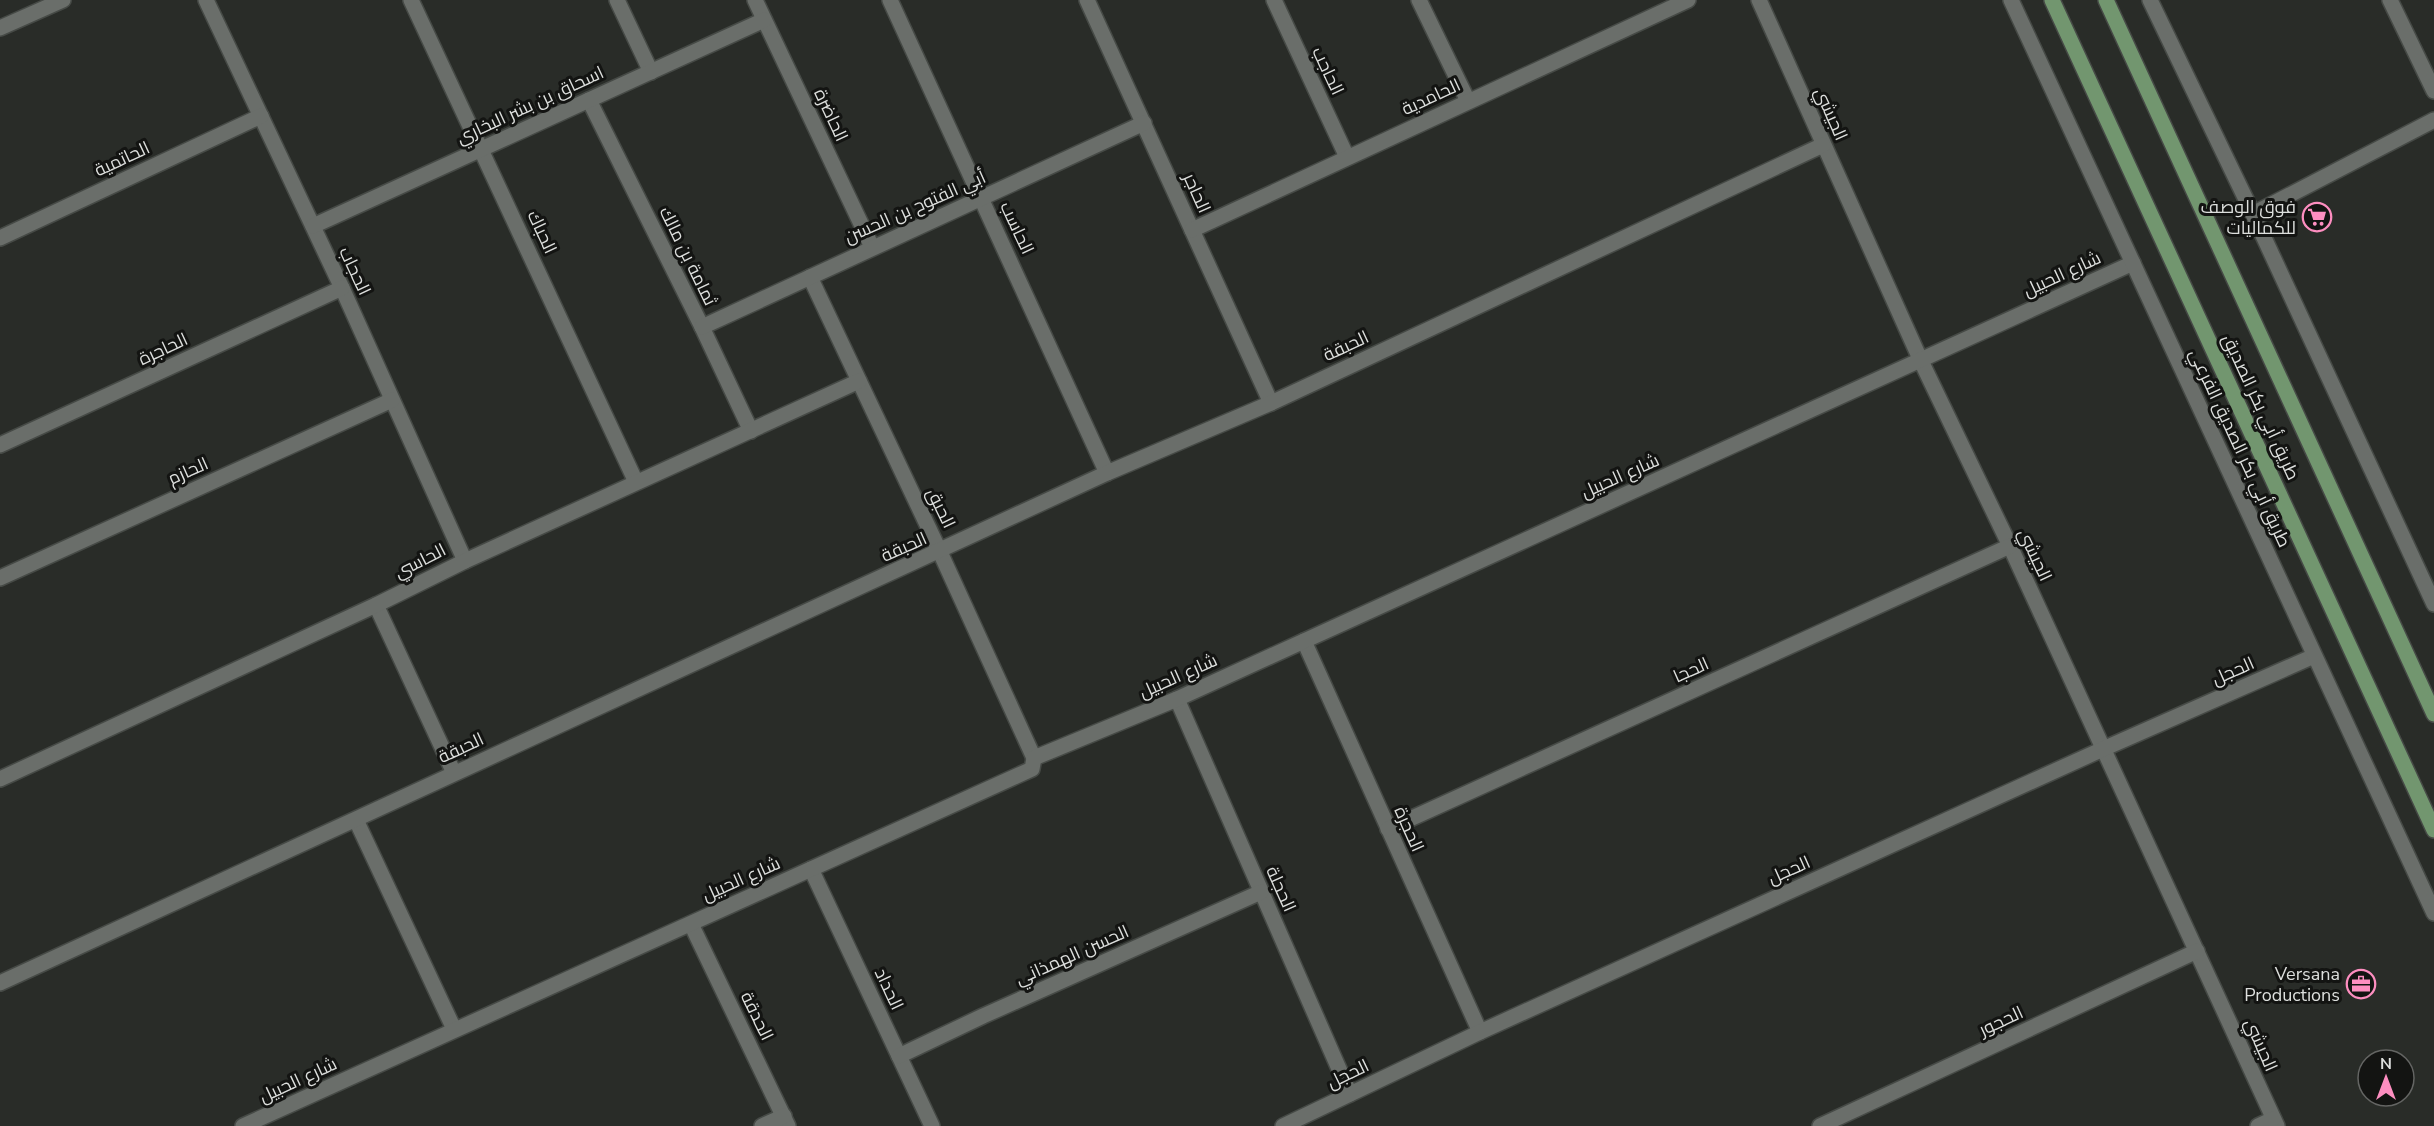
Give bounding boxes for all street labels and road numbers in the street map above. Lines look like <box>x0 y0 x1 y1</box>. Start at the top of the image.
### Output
street label: الحاجب <box>1306 43 1350 99</box>
street label: اسحاق بن بشر البخاري <box>452 60 609 152</box>
street label: الحامدية <box>1398 73 1464 121</box>
street label: الجيشي <box>1808 84 1853 145</box>
street label: الحاضرة <box>808 85 854 145</box>
street label: الحاتمية <box>90 136 154 182</box>
street label: أبي الفتوح بن الحسن <box>840 165 991 251</box>
street label: الحاجر <box>1177 168 1216 217</box>
street label: الحاسب <box>994 198 1040 258</box>
street label: ثمامة بن مالك <box>654 202 722 310</box>
street label: الحباك <box>522 206 562 258</box>
street label: الحجاب <box>333 243 377 299</box>
street label: شارع الحبيل <box>2019 246 2105 302</box>
street label: الحبقة <box>1319 325 1373 367</box>
street label: الحاجرة <box>134 327 192 371</box>
street label: طريق أبي بكر الصديق <box>2215 330 2305 485</box>
street label: طريق أبي بكر الصديق الفرعي <box>2182 345 2297 552</box>
street label: شارع الحبيل <box>1577 448 1663 504</box>
street label: الحازم <box>164 452 212 490</box>
street label: الحبق <box>921 484 961 532</box>
street label: الجيشي <box>2011 525 2058 586</box>
street label: الحبقة <box>877 526 931 568</box>
street label: الحاسي <box>390 538 450 585</box>
street label: شارع الحبيل <box>1135 648 1221 704</box>
street label: الحجل <box>2208 651 2258 691</box>
street label: الحجا <box>1669 652 1713 688</box>
street label: الحبقة <box>434 727 488 769</box>
street label: الحجرة <box>1388 802 1430 856</box>
street label: الحجل <box>1764 850 1814 890</box>
street label: شارع الحبيل <box>698 851 784 907</box>
street label: الحجلة <box>1260 862 1302 916</box>
street label: الحسن الهمذاني <box>1011 919 1133 993</box>
street label: الحداد <box>869 964 909 1014</box>
street label: الحدقة <box>735 988 779 1044</box>
street label: الحجور <box>1974 1000 2027 1042</box>
street label: الجيشي <box>2238 1015 2283 1076</box>
street label: شارع الحبيل <box>255 1052 341 1108</box>
street label: الحجل <box>1323 1054 1373 1094</box>

